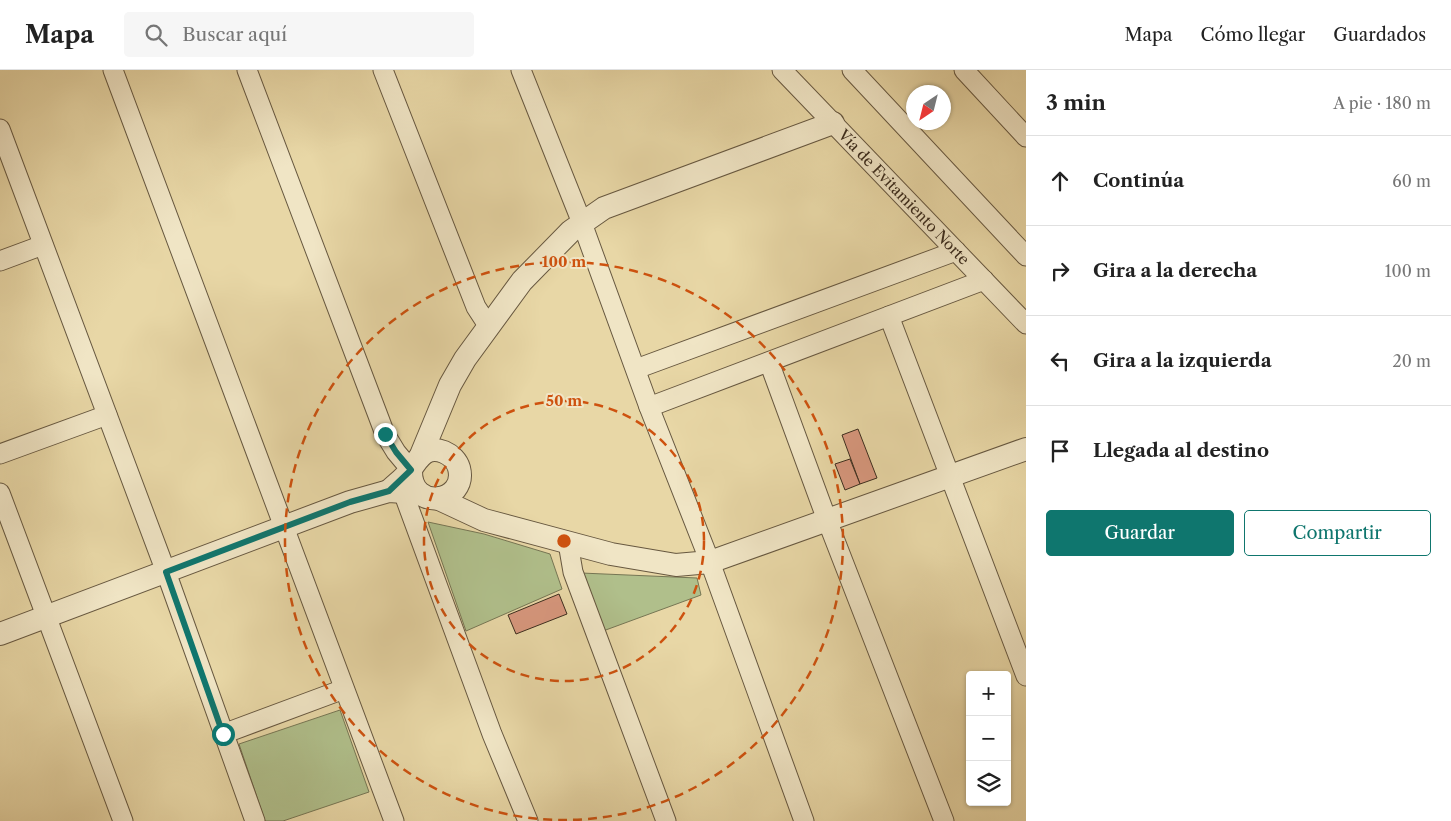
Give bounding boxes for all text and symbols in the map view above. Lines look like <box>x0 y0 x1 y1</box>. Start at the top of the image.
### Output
search box <box>124 12 474 57</box>
text: Mapa <box>25 20 94 49</box>
icon: search <box>142 21 170 49</box>
text: Buscar aquí <box>182 23 287 46</box>
text: Mapa <box>1124 24 1173 46</box>
text: Cómo llegar <box>1201 24 1305 46</box>
text: Guardados <box>1333 24 1426 46</box>
north arrow <box>906 85 951 130</box>
text: 3 min <box>1046 90 1106 115</box>
text: A pie · 180 m <box>1333 93 1431 113</box>
street label: Vía de Evitamiento Norte <box>834 125 974 269</box>
icon: ahead <box>1046 167 1074 195</box>
text: Continúa <box>1093 169 1184 192</box>
text: 60 m <box>1392 171 1431 191</box>
text: 100 m <box>542 252 586 271</box>
icon: right <box>1046 257 1074 285</box>
text: Gira a la derecha <box>1093 259 1257 282</box>
text: 100 m <box>1385 261 1431 281</box>
icon: left <box>1046 347 1074 375</box>
text: Gira a la izquierda <box>1093 349 1272 372</box>
text: 20 m <box>1392 351 1431 371</box>
text: 50 m <box>546 391 582 410</box>
route end <box>374 423 397 446</box>
icon: arrive <box>1046 437 1074 465</box>
text: Llegada al destino <box>1093 439 1269 462</box>
button: Guardar <box>1046 510 1234 556</box>
button: Compartir <box>1244 510 1431 556</box>
centre of rings <box>555 532 573 550</box>
map controls <box>966 671 1011 806</box>
button: + <box>966 671 1011 716</box>
button: − <box>966 716 1011 761</box>
route start <box>212 723 235 746</box>
button: layers <box>966 761 1011 806</box>

